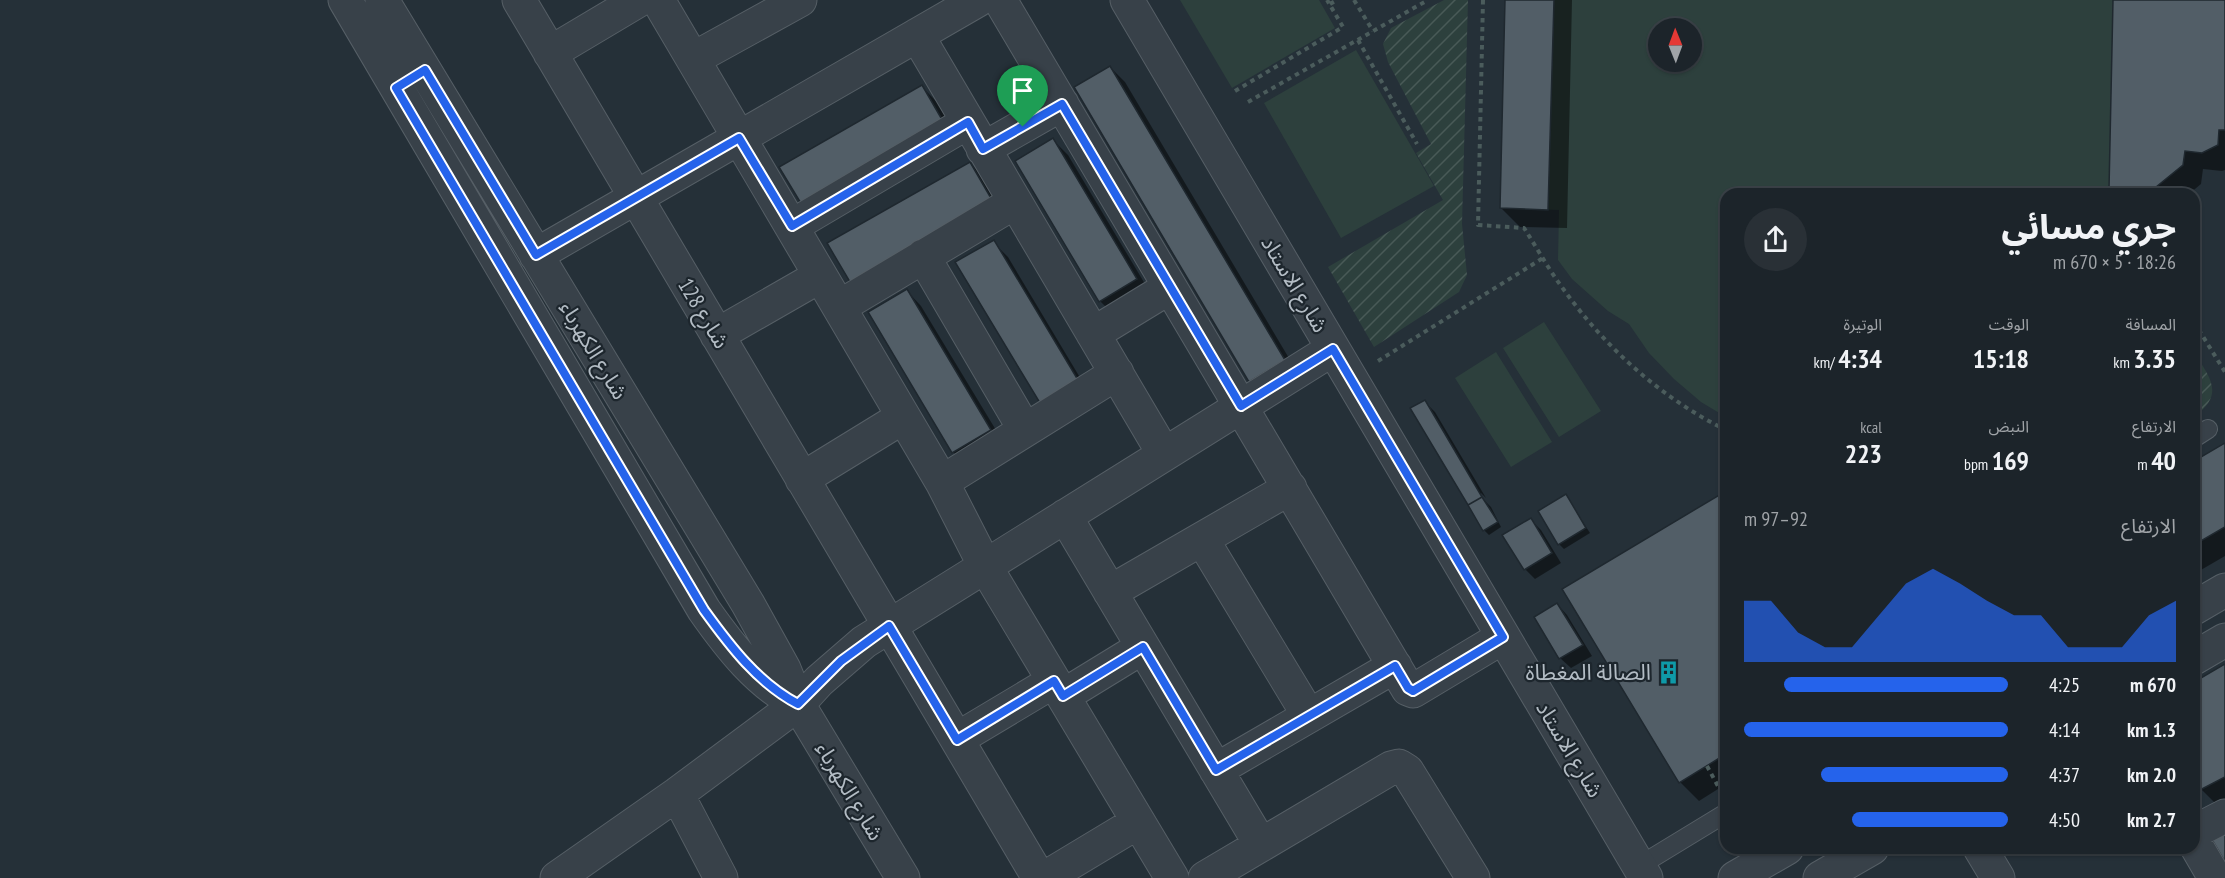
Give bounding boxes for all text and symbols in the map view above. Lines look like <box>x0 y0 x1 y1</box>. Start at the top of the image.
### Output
north arrow <box>1648 18 1702 72</box>
map controls <box>1648 18 1702 72</box>
pin <box>997 65 1048 127</box>
icon: arrive <box>1006 74 1039 107</box>
text: جري مسائي <box>2001 205 2176 248</box>
button: share <box>1744 208 1807 271</box>
street label: شارع الاستاد <box>1253 231 1335 339</box>
text: 18:26 · 5 × 670 m <box>2053 249 2176 275</box>
street label: شارع 128 <box>670 273 736 355</box>
street label: شارع الكهرباء <box>551 296 634 406</box>
text: الوتيرة <box>1844 314 1882 334</box>
text: الوقت <box>1989 314 2029 334</box>
text: المسافة <box>2126 314 2176 334</box>
text: 4:34 <box>1838 342 1882 375</box>
text: 15:18 <box>1973 342 2029 375</box>
text: 3.35 <box>2133 342 2176 375</box>
text: /km <box>1813 352 1838 372</box>
text: km <box>2113 352 2133 372</box>
text: النبض <box>1988 416 2029 436</box>
text: الارتفاع <box>2132 416 2176 436</box>
text: kcal <box>1860 417 1882 437</box>
text: 223 <box>1845 437 1882 470</box>
text: 169 <box>1992 444 2029 477</box>
text: 40 <box>2151 444 2176 477</box>
text: bpm <box>1964 454 1992 474</box>
text: m <box>2137 454 2151 474</box>
text: 92–97 m <box>1744 506 1808 532</box>
text: الارتفاع <box>2121 513 2176 539</box>
place label: الصالة المغطاة <box>1526 658 1651 686</box>
building icon: الصالة المغطاة <box>1656 659 1682 685</box>
text: 4:25 <box>2049 672 2080 698</box>
text: 670 m <box>2130 672 2176 698</box>
street label: شارع الاستاد <box>1528 696 1610 804</box>
text: 4:14 <box>2049 717 2080 743</box>
text: 1.3 km <box>2127 717 2176 743</box>
street label: شارع الكهرباء <box>807 737 890 847</box>
text: 4:37 <box>2049 762 2080 788</box>
text: 2.0 km <box>2127 762 2176 788</box>
text: 4:50 <box>2049 807 2080 833</box>
text: 2.7 km <box>2127 807 2176 833</box>

